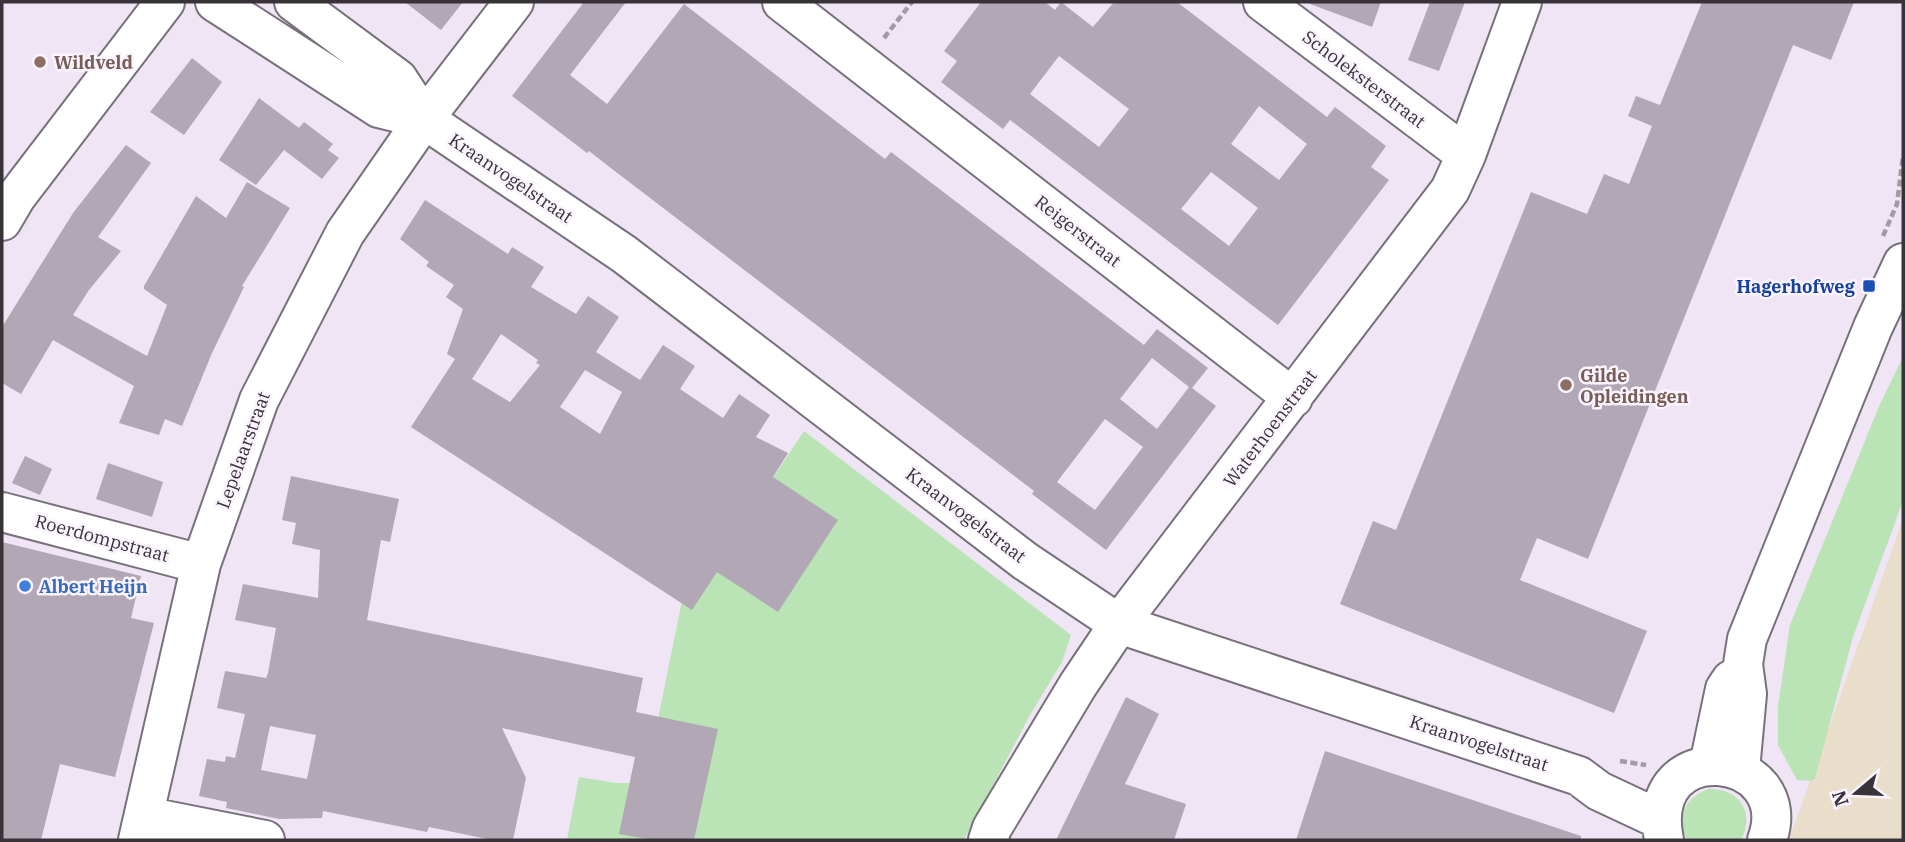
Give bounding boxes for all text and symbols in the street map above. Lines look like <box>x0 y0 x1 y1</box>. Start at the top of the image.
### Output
street label: Scholeksterstraat <box>1298 25 1430 133</box>
place label: Wildveld <box>54 51 133 74</box>
marker: Wildveld <box>32 54 48 70</box>
street label: Kraanvogelstraat <box>445 128 577 228</box>
street label: Reigerstraat <box>1030 190 1126 272</box>
place label: Hagerhofweg <box>1736 275 1856 298</box>
marker: Hagerhofweg <box>1861 278 1877 294</box>
place label: Gilde Opleidingen <box>1580 364 1689 408</box>
street label: Waterhoenstraat <box>1218 365 1322 491</box>
marker: Gilde Opleidingen <box>1558 377 1574 393</box>
street label: Lepelaarstraat <box>211 388 275 512</box>
street label: Kraanvogelstraat <box>901 462 1031 568</box>
street label: Roerdompstraat <box>32 509 172 567</box>
place label: Albert Heijn <box>39 575 148 598</box>
marker: Albert Heijn <box>17 578 33 594</box>
street label: Kraanvogelstraat <box>1407 710 1551 776</box>
north arrow <box>1821 758 1891 828</box>
text: N <box>1826 788 1854 810</box>

